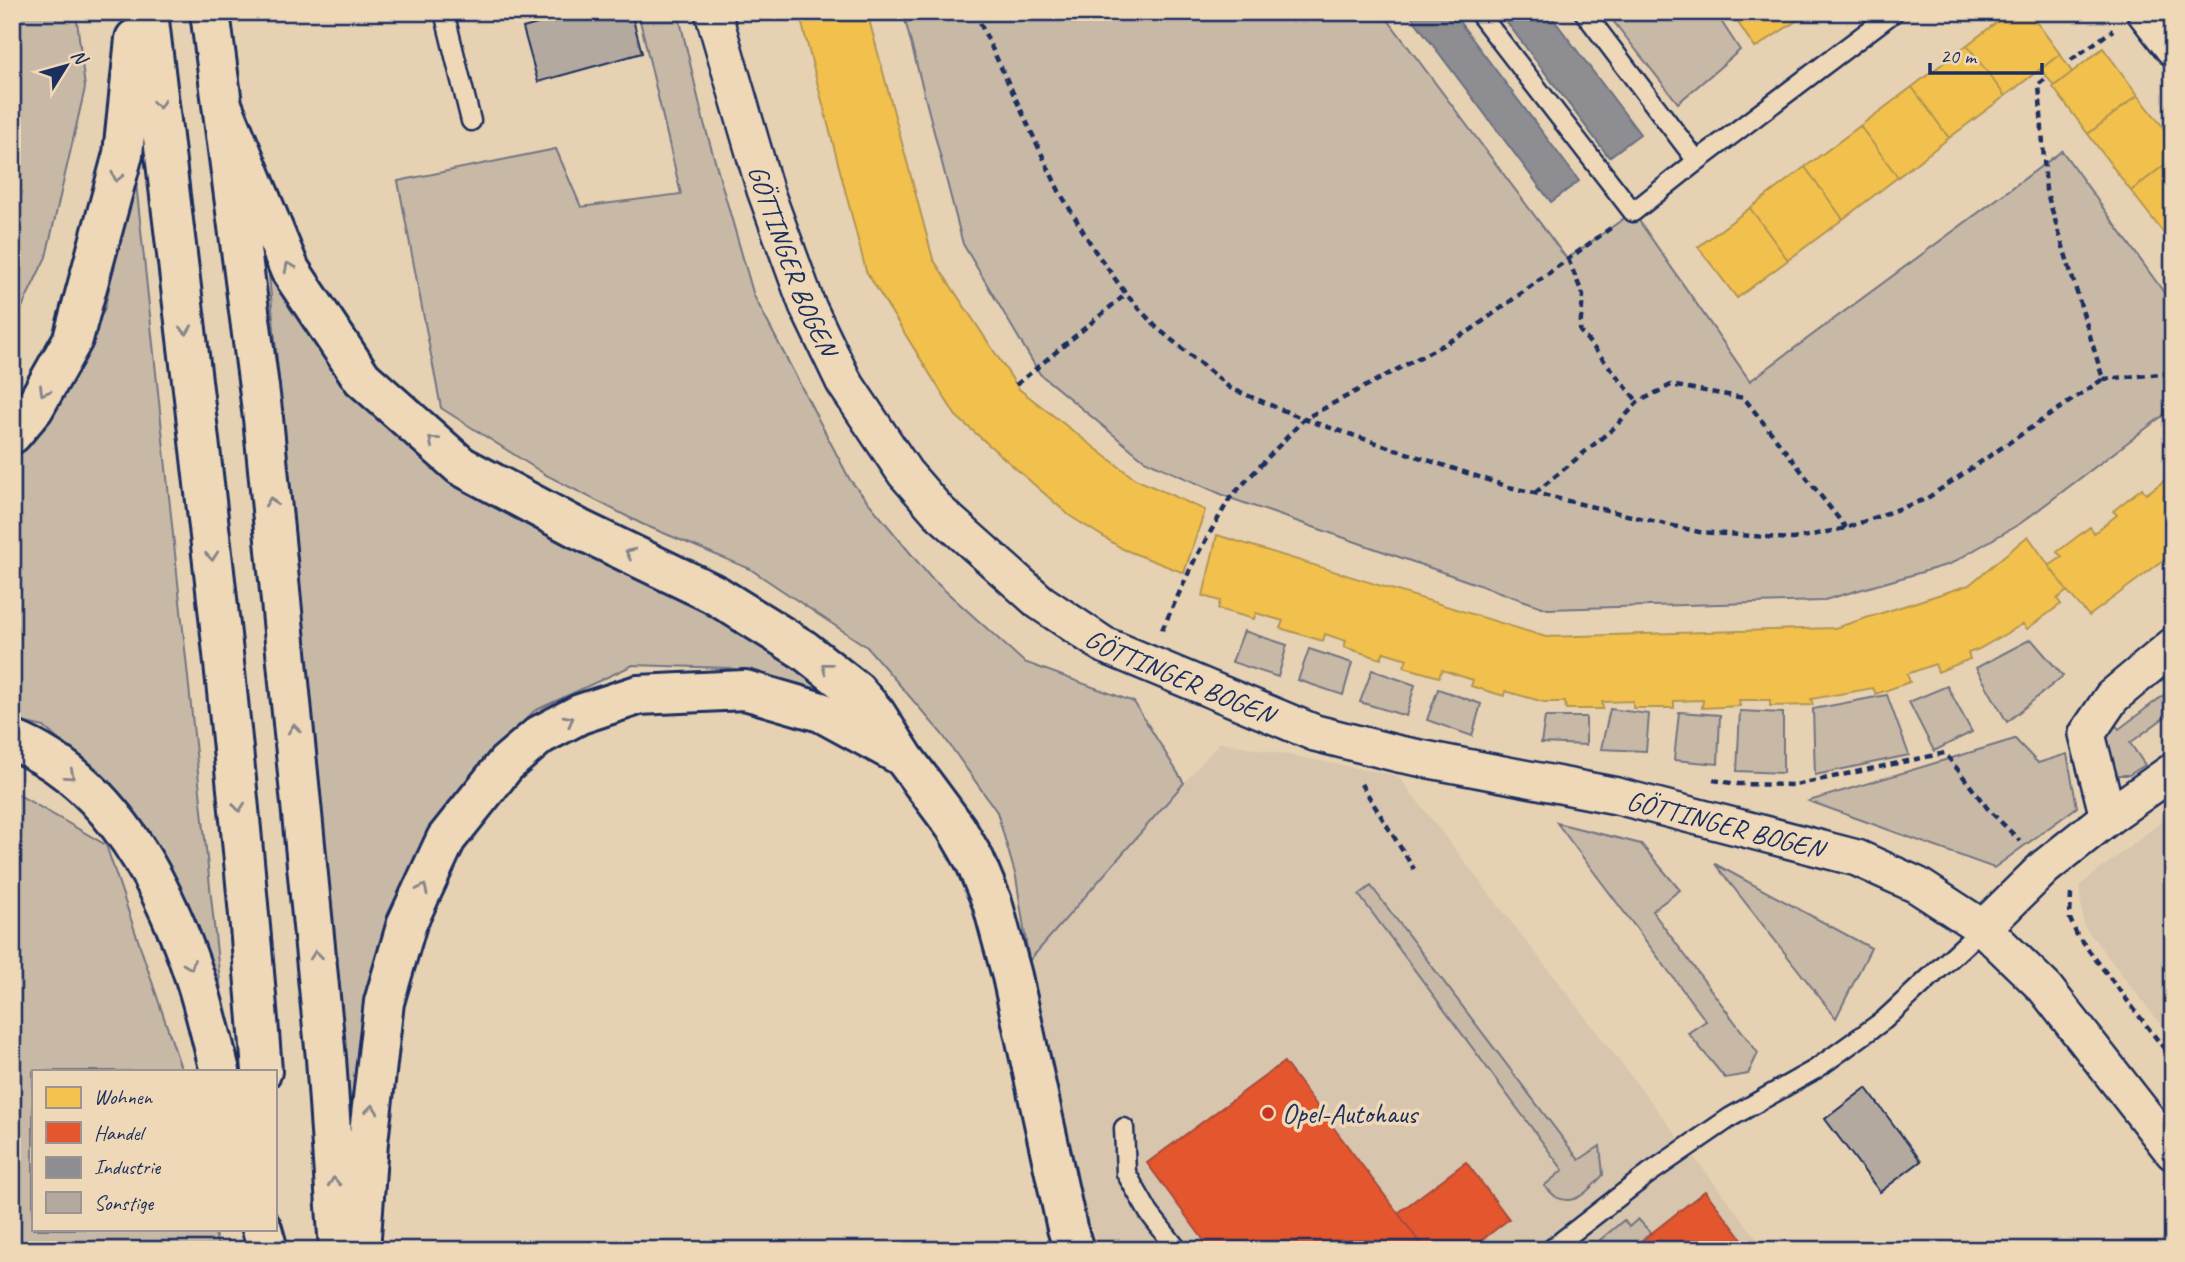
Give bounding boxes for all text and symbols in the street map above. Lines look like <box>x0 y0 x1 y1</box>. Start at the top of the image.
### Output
north arrow <box>32 32 102 102</box>
scale bar <box>1930 32 2042 76</box>
text: 20 m <box>1940 43 1978 69</box>
text: N <box>66 44 94 71</box>
one-way arrow <box>152 99 167 110</box>
street label: GÖTTINGER BOGEN <box>741 161 847 365</box>
one-way arrow <box>111 171 125 183</box>
one-way arrow <box>284 262 298 274</box>
one-way arrow <box>178 325 193 336</box>
one-way arrow <box>39 384 52 396</box>
one-way arrow <box>428 437 441 449</box>
one-way arrow <box>264 496 279 507</box>
one-way arrow <box>625 548 637 562</box>
one-way arrow <box>204 551 219 562</box>
street label: GÖTTINGER BOGEN <box>1078 620 1283 734</box>
one-way arrow <box>821 663 833 676</box>
one-way arrow <box>561 715 574 728</box>
one-way arrow <box>286 723 301 734</box>
one-way arrow <box>63 767 75 780</box>
street label: GÖTTINGER BOGEN <box>1623 782 1831 868</box>
one-way arrow <box>231 802 246 813</box>
one-way arrow <box>415 883 429 896</box>
one-way arrow <box>309 949 324 960</box>
one-way arrow <box>182 959 196 971</box>
legend <box>32 1070 276 1230</box>
text: Wohnen <box>94 1084 154 1110</box>
place label: Opel-Autohaus <box>1282 1096 1420 1131</box>
one-way arrow <box>365 1103 380 1114</box>
marker: Opel-Autohaus <box>1260 1105 1276 1121</box>
text: Handel <box>94 1120 147 1146</box>
text: Industrie <box>94 1154 161 1180</box>
one-way arrow <box>327 1176 342 1187</box>
text: Sonstige <box>94 1190 154 1216</box>

